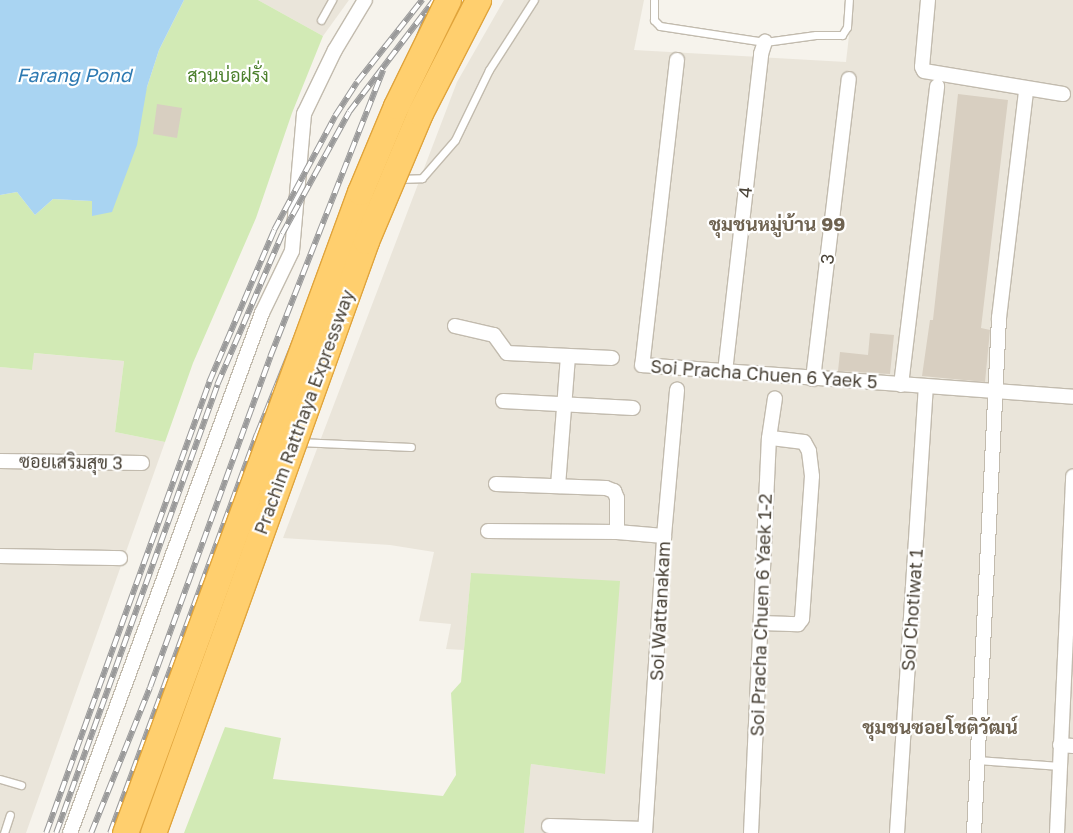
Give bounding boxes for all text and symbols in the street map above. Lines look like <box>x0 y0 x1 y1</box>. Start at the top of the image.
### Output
water label: Farang Pond <box>17 64 131 86</box>
park label: สวนบ่อฝรั่ง <box>187 64 269 86</box>
street label: 4 <box>734 185 756 199</box>
district label: ชุมชนหมู่บ้าน 99 <box>709 213 845 235</box>
street label: 3 <box>816 252 838 266</box>
street label: Prachim Ratthaya Expressway <box>250 287 358 537</box>
street label: Soi Pracha Chuen 6 Yaek 5 <box>650 355 878 393</box>
street label: ซอยเสริมสุข 3 <box>19 450 123 474</box>
street label: Soi Pracha Chuen 6 Yaek 1-2 <box>746 493 776 737</box>
street label: Soi Wattanakam <box>646 541 674 681</box>
street label: Soi Chotiwat 1 <box>897 548 927 672</box>
district label: ชุมชนซอยโชติวัฒน์ <box>862 716 1018 738</box>

